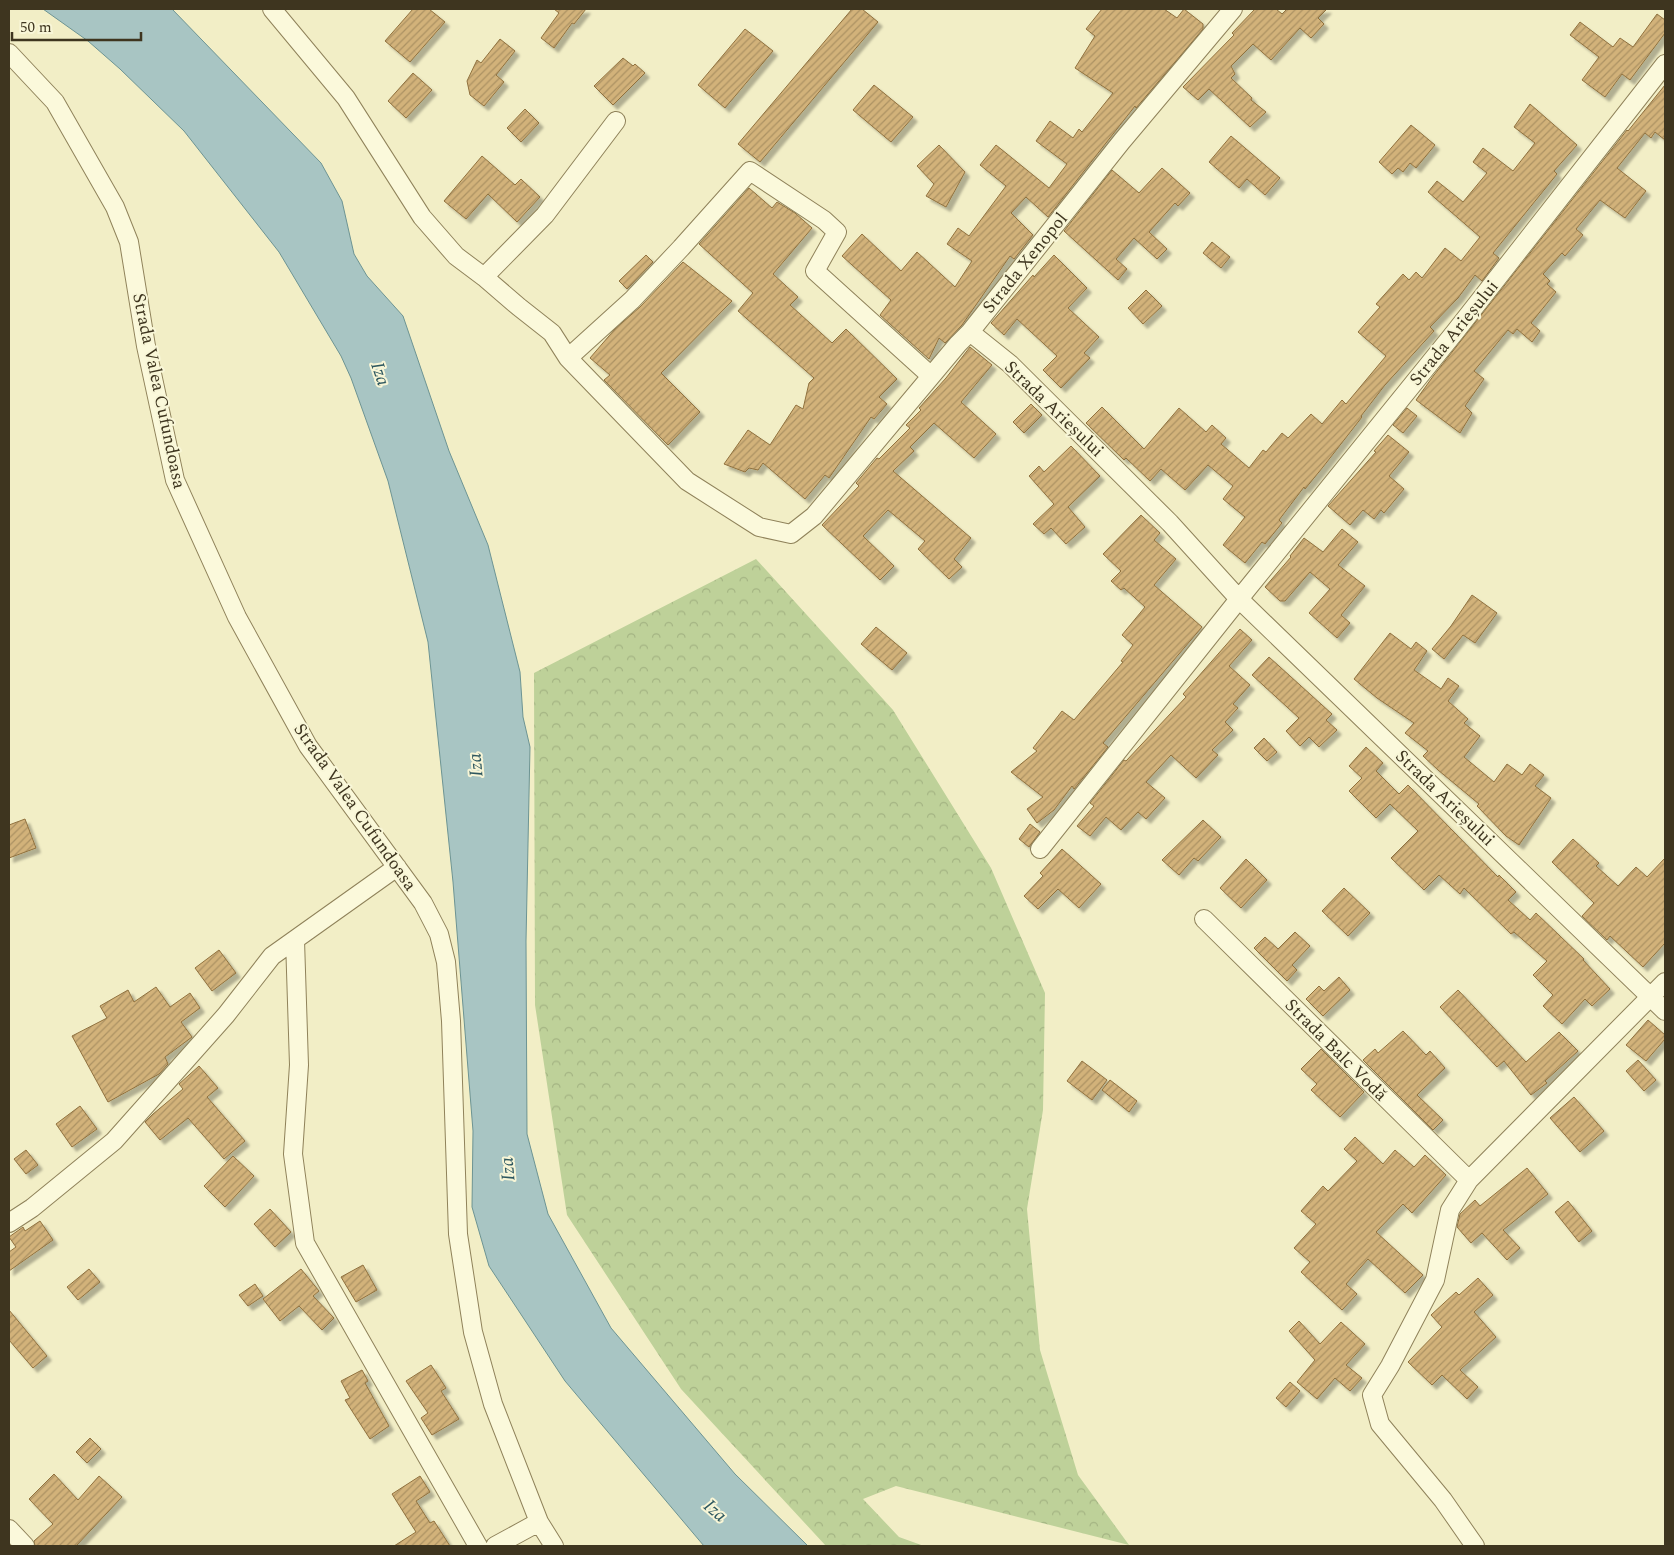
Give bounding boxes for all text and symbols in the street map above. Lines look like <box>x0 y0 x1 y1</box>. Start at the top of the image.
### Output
scale bar <box>12 10 141 42</box>
text: 50 m <box>20 16 52 39</box>
street label: Strada Xenopol <box>976 207 1074 319</box>
street label: Strada Arieșului <box>1403 274 1505 392</box>
street label: Strada Valea Cufundoasa <box>125 291 193 492</box>
street label: Strada Arieșului <box>998 354 1110 464</box>
water label: Iza <box>363 358 398 390</box>
street label: Strada Valea Cufundoasa <box>287 718 423 897</box>
street label: Strada Arieșului <box>1389 743 1501 853</box>
water label: Iza <box>460 752 491 778</box>
street label: Strada Balc Vodă <box>1278 992 1394 1108</box>
water label: Iza <box>492 1156 523 1182</box>
water label: Iza <box>697 1492 734 1530</box>

